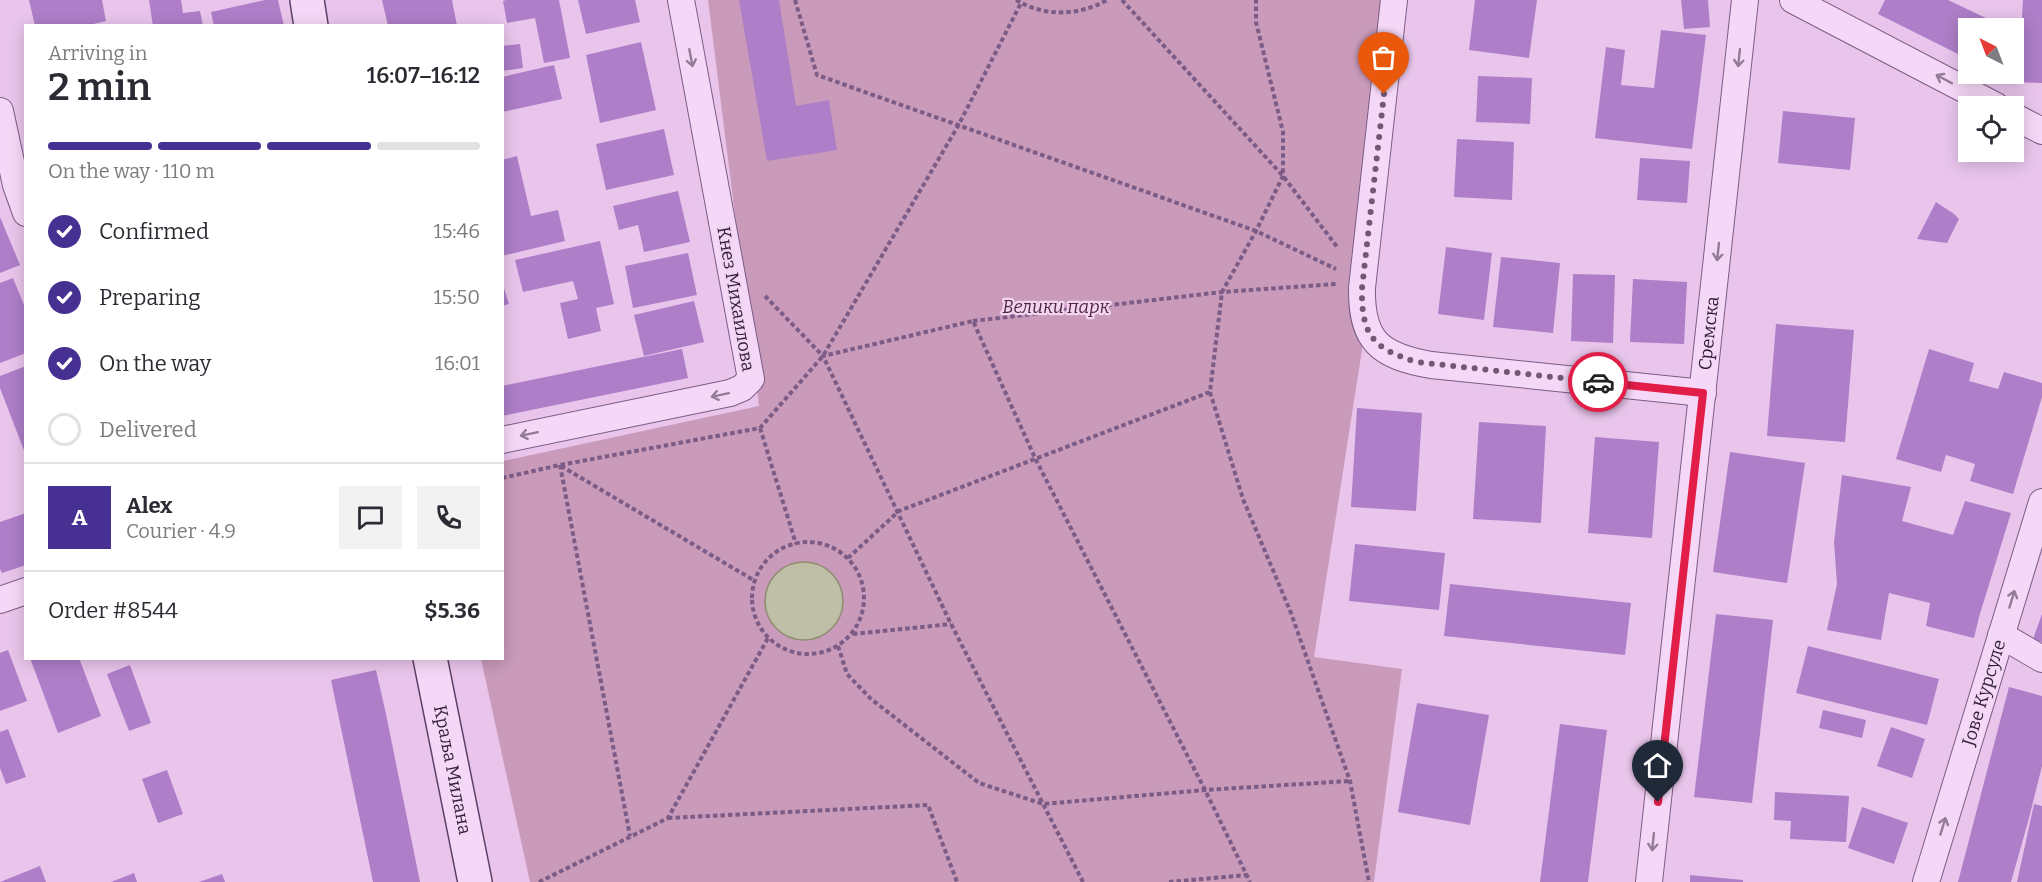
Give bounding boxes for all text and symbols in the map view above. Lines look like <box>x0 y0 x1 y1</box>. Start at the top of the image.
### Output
north arrow <box>1958 18 2024 84</box>
map controls <box>1958 18 2024 162</box>
pin <box>1358 32 1409 94</box>
text: Arriving in <box>48 41 147 65</box>
icon: bag <box>1367 41 1400 74</box>
one-way arrow <box>686 47 697 67</box>
one-way arrow <box>1733 48 1744 68</box>
text: 16:07–16:12 <box>367 62 480 89</box>
text: 2 min <box>48 64 151 110</box>
one-way arrow <box>1936 73 1953 85</box>
button: locate <box>1958 96 2024 162</box>
text: On the way · 110 m <box>48 159 215 183</box>
icon: check <box>48 215 81 248</box>
text: Confirmed <box>99 218 209 245</box>
text: 15:46 <box>434 219 480 243</box>
street label: Кнез Михаилова <box>712 225 760 373</box>
one-way arrow <box>1712 242 1723 261</box>
icon: check <box>48 281 81 314</box>
text: Preparing <box>99 284 201 311</box>
text: 15:50 <box>433 285 480 309</box>
street label: Сремска <box>1694 295 1724 371</box>
park label: Велики парк <box>1002 296 1111 318</box>
icon: check <box>48 347 81 380</box>
text: On the way <box>99 350 211 377</box>
text: 16:01 <box>435 351 480 375</box>
courier <box>1568 352 1628 412</box>
icon: car <box>1582 366 1615 399</box>
one-way arrow <box>711 390 730 401</box>
text: Delivered <box>99 416 197 443</box>
one-way arrow <box>519 429 539 440</box>
button: chat <box>339 486 402 549</box>
button: phone <box>417 486 480 549</box>
text: Alex <box>126 492 172 519</box>
text: A <box>72 504 87 531</box>
text: Courier · 4.9 <box>126 519 236 543</box>
one-way arrow <box>2007 590 2018 609</box>
text: Order #8544 <box>48 597 178 624</box>
text: $5.36 <box>424 597 480 624</box>
street label: Јове Курсуле <box>1957 637 2010 749</box>
street label: Краља Милана <box>429 703 476 836</box>
pin <box>1632 740 1683 802</box>
icon: home <box>1641 749 1674 782</box>
one-way arrow <box>1938 817 1949 836</box>
one-way arrow <box>1647 832 1658 852</box>

